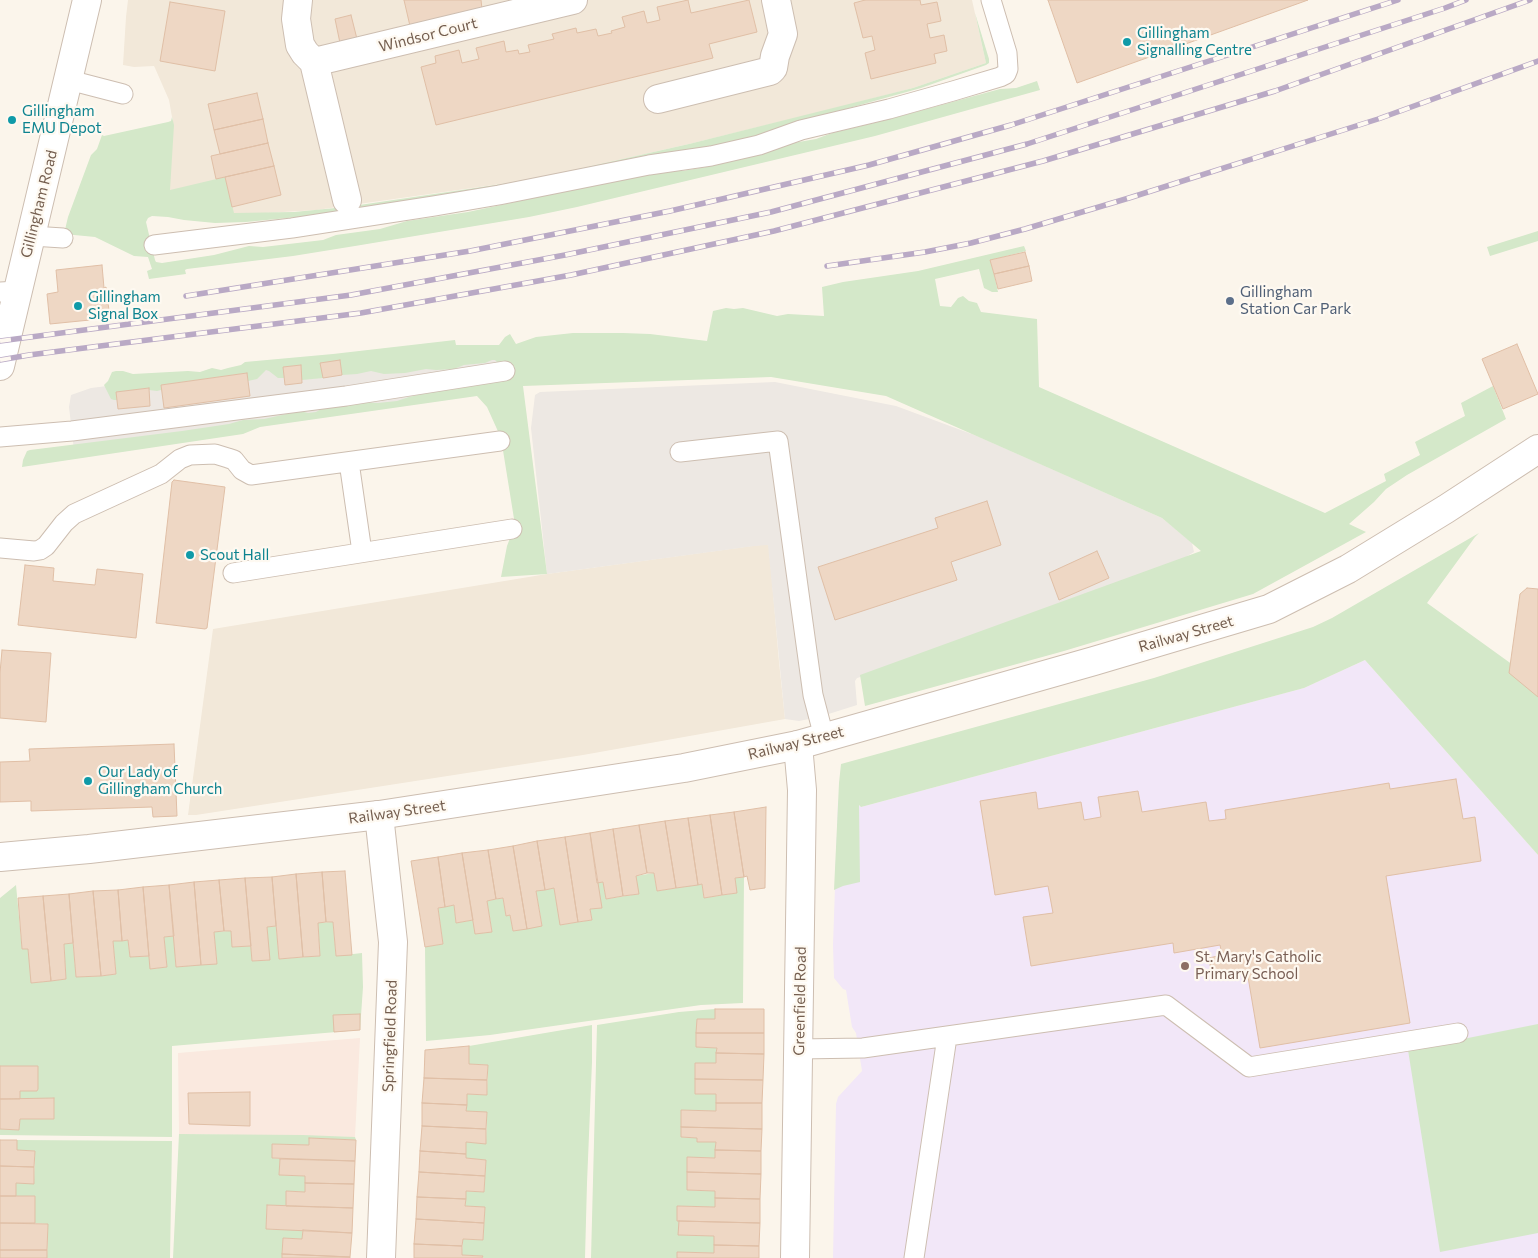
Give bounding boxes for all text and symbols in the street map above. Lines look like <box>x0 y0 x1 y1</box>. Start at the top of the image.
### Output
street label: Windsor Court <box>377 14 479 56</box>
place label: Gillingham Signalling Centre <box>1137 24 1252 59</box>
marker: Gillingham Signalling Centre <box>1121 36 1133 48</box>
place label: Gillingham EMU Depot <box>22 102 102 137</box>
marker: Gillingham EMU Depot <box>6 114 18 126</box>
street label: Gillingham Road <box>17 148 61 260</box>
place label: Gillingham Station Car Park <box>1240 283 1351 318</box>
place label: Gillingham Signal Box <box>88 288 161 323</box>
marker: Gillingham Station Car Park <box>1224 295 1236 307</box>
marker: Gillingham Signal Box <box>72 300 84 312</box>
place label: Scout Hall <box>200 546 269 564</box>
marker: Scout Hall <box>184 549 196 561</box>
street label: Railway Street <box>1136 612 1236 656</box>
street label: Railway Street <box>746 722 846 764</box>
place label: Our Lady of Gillingham Church <box>98 763 222 798</box>
marker: Our Lady of Gillingham Church <box>82 775 94 787</box>
street label: Railway Street <box>347 796 447 828</box>
street label: Greenfield Road <box>790 946 810 1056</box>
place label: St. Mary's Catholic Primary School <box>1195 948 1322 983</box>
marker: St. Mary's Catholic Primary School <box>1179 960 1191 972</box>
street label: Springfield Road <box>379 980 401 1092</box>

